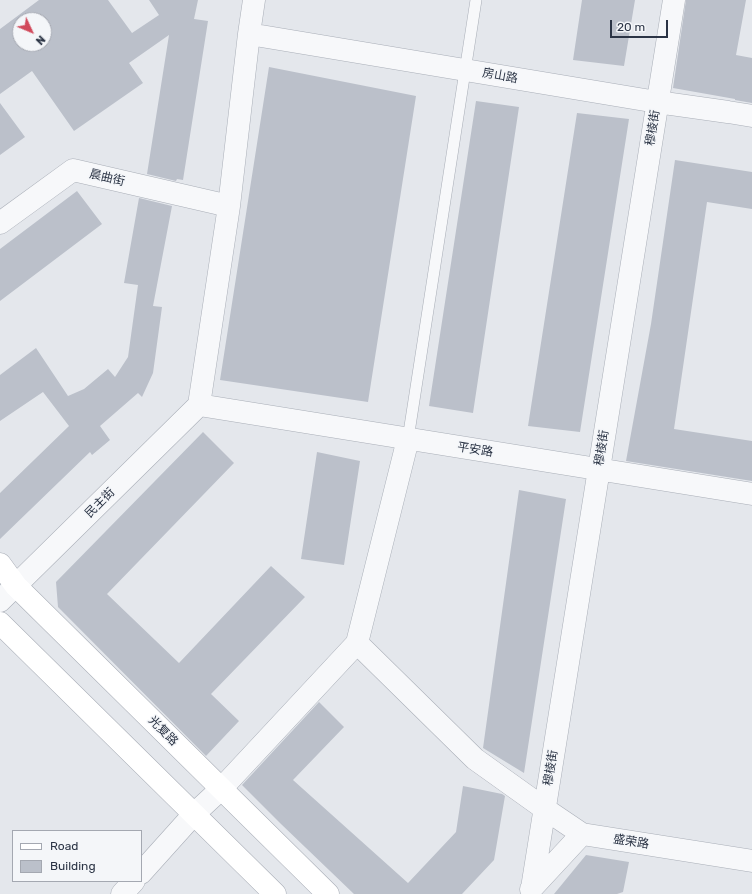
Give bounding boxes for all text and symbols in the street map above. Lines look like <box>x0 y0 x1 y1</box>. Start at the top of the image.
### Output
north arrow <box>12 12 52 52</box>
scale bar <box>612 12 670 38</box>
text: 20 m <box>617 20 645 34</box>
text: N <box>33 33 48 47</box>
street label: 房山路 <box>481 66 519 86</box>
street label: 穆棱街 <box>643 109 663 147</box>
street label: 晨曲街 <box>88 167 126 189</box>
street label: 穆棱街 <box>592 429 612 467</box>
street label: 平安路 <box>456 440 494 460</box>
street label: 民主街 <box>82 485 118 521</box>
street label: 光复路 <box>145 713 181 749</box>
street label: 穆棱街 <box>541 749 561 787</box>
legend <box>12 830 142 882</box>
street label: 盛荣路 <box>612 832 650 852</box>
text: Road <box>50 839 78 853</box>
text: Building <box>50 859 96 873</box>

